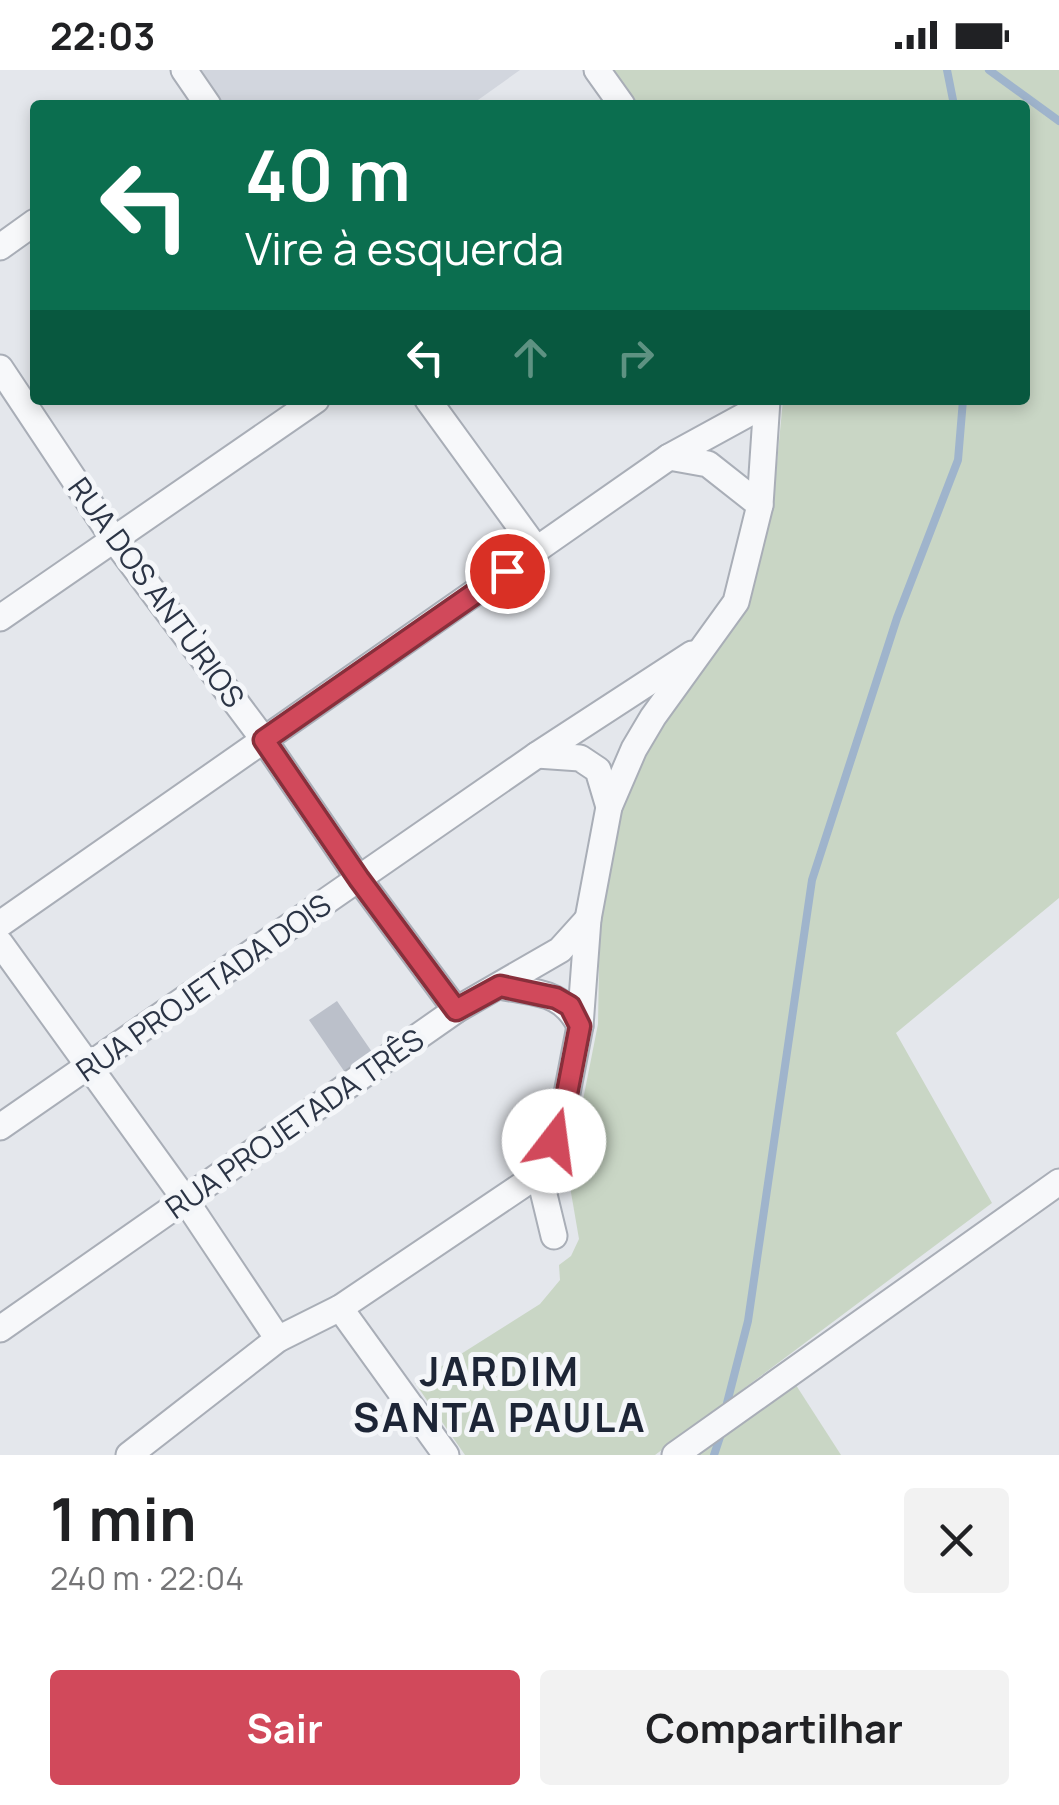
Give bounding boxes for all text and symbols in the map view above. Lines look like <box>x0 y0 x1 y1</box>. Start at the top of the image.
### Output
text: 22:03 <box>50 9 155 61</box>
text: 40 m <box>245 126 411 222</box>
icon: left <box>80 140 210 270</box>
text: Vire à esquerda <box>245 217 564 279</box>
icon: left <box>398 330 453 385</box>
icon: ahead <box>503 330 558 385</box>
icon: right <box>608 330 663 385</box>
street label: RUA DOS ANTÙRIOS <box>60 469 254 715</box>
pin <box>465 529 550 614</box>
icon: arrive <box>480 544 535 599</box>
street label: RUA PROJETADA DOIS <box>68 884 338 1090</box>
street label: RUA PROJETADA TRÊS <box>157 1018 431 1228</box>
position arrow <box>502 1089 606 1193</box>
district label: JARDIM SANTA PAULA <box>353 1343 647 1444</box>
text: 1 min <box>50 1477 197 1559</box>
button: close <box>904 1488 1009 1593</box>
text: 240 m · 22:04 <box>50 1556 244 1600</box>
button: Sair <box>50 1670 520 1785</box>
button: Compartilhar <box>540 1670 1009 1785</box>

